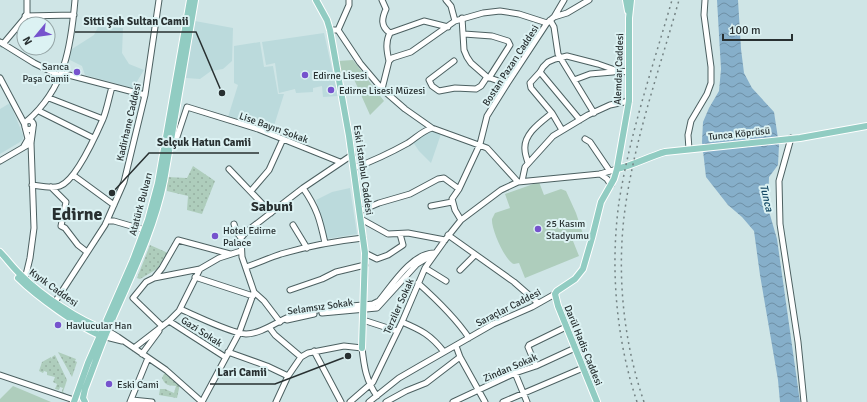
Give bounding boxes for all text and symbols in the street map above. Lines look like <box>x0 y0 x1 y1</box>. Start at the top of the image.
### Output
callout: Sitti Şah Sultan Camii <box>75 9 196 32</box>
text: Sitti Şah Sultan Camii <box>84 15 188 28</box>
north arrow <box>16 16 56 56</box>
scale bar <box>723 16 792 42</box>
street label: Bostan Pazarı Caddesi <box>480 23 542 108</box>
text: 100 m <box>729 23 761 38</box>
street label: Alemdar Caddesi <box>612 33 626 105</box>
text: N <box>20 34 35 47</box>
place label: Sarıca Paşa Camii <box>22 61 69 85</box>
marker: Sarıca Paşa Camii <box>72 67 82 77</box>
marker: Edirne Lisesi <box>300 70 310 80</box>
place label: Edirne Lisesi <box>313 70 367 82</box>
street label: Kadirhane Caddesi <box>114 82 144 162</box>
marker: Edirne Lisesi Müzesi <box>326 85 336 95</box>
place label: Edirne Lisesi Müzesi <box>339 85 425 97</box>
street label: Lise Bayırı Sokak <box>238 110 310 146</box>
street label: Eski İstanbul Caddesi <box>351 124 375 216</box>
street label: Tunca Köprüsü <box>707 125 771 143</box>
callout: Selçuk Hatun Camii <box>149 130 259 153</box>
text: Selçuk Hatun Camii <box>157 136 251 149</box>
street label: Atatürk Bulvarı <box>127 171 155 237</box>
water label: Tunca <box>757 183 776 213</box>
district label: Sabuni <box>251 198 293 215</box>
district label: Edirne <box>51 203 103 225</box>
place label: 25 Kasım Stadyumu <box>546 218 589 242</box>
marker: 25 Kasım Stadyumu <box>533 224 543 234</box>
place label: Hotel Edirne Palace <box>223 225 276 249</box>
marker: Hotel Edirne Palace <box>210 231 220 241</box>
street label: Kıyık Caddesi <box>27 266 80 309</box>
street label: Terziler Sokak <box>381 277 417 336</box>
street label: Saraçlar Caddesi <box>474 286 543 329</box>
street label: Selamsız Sokak <box>287 296 354 318</box>
street label: Darül Hadis Caddesi <box>561 303 605 387</box>
street label: Gazi Sokak <box>179 314 224 350</box>
marker: Havlucular Han <box>53 320 63 330</box>
place label: Havlucular Han <box>66 320 132 332</box>
street label: Zindan Sokak <box>482 351 539 385</box>
callout: Lari Camii <box>210 361 275 384</box>
text: Lari Camii <box>217 366 267 379</box>
marker: Eski Cami <box>104 379 114 389</box>
place label: Eski Cami <box>117 379 159 391</box>

